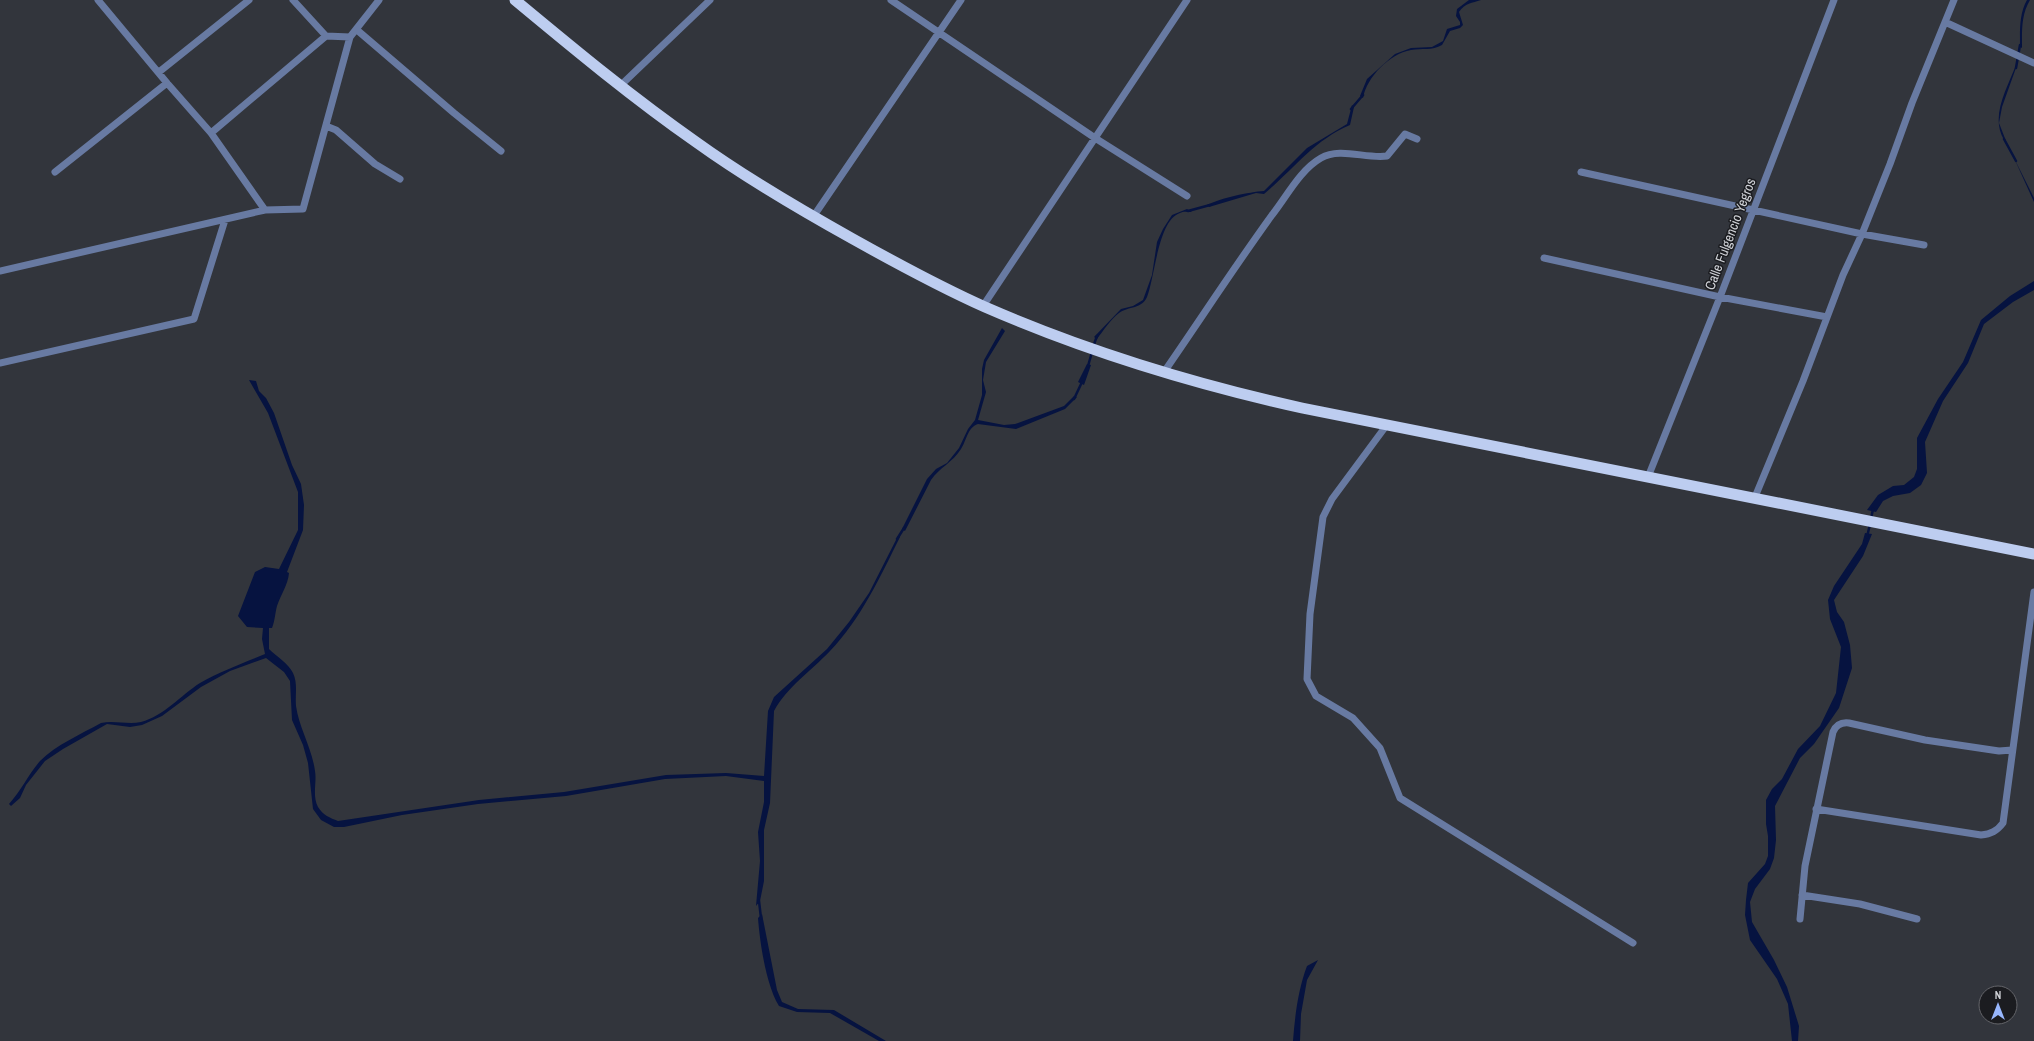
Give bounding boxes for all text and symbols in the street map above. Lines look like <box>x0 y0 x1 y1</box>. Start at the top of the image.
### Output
street label: Calle Fulgencio Yegros <box>1700 175 1760 292</box>
north arrow <box>1978 985 2018 1025</box>
text: N <box>1995 988 2001 1002</box>

